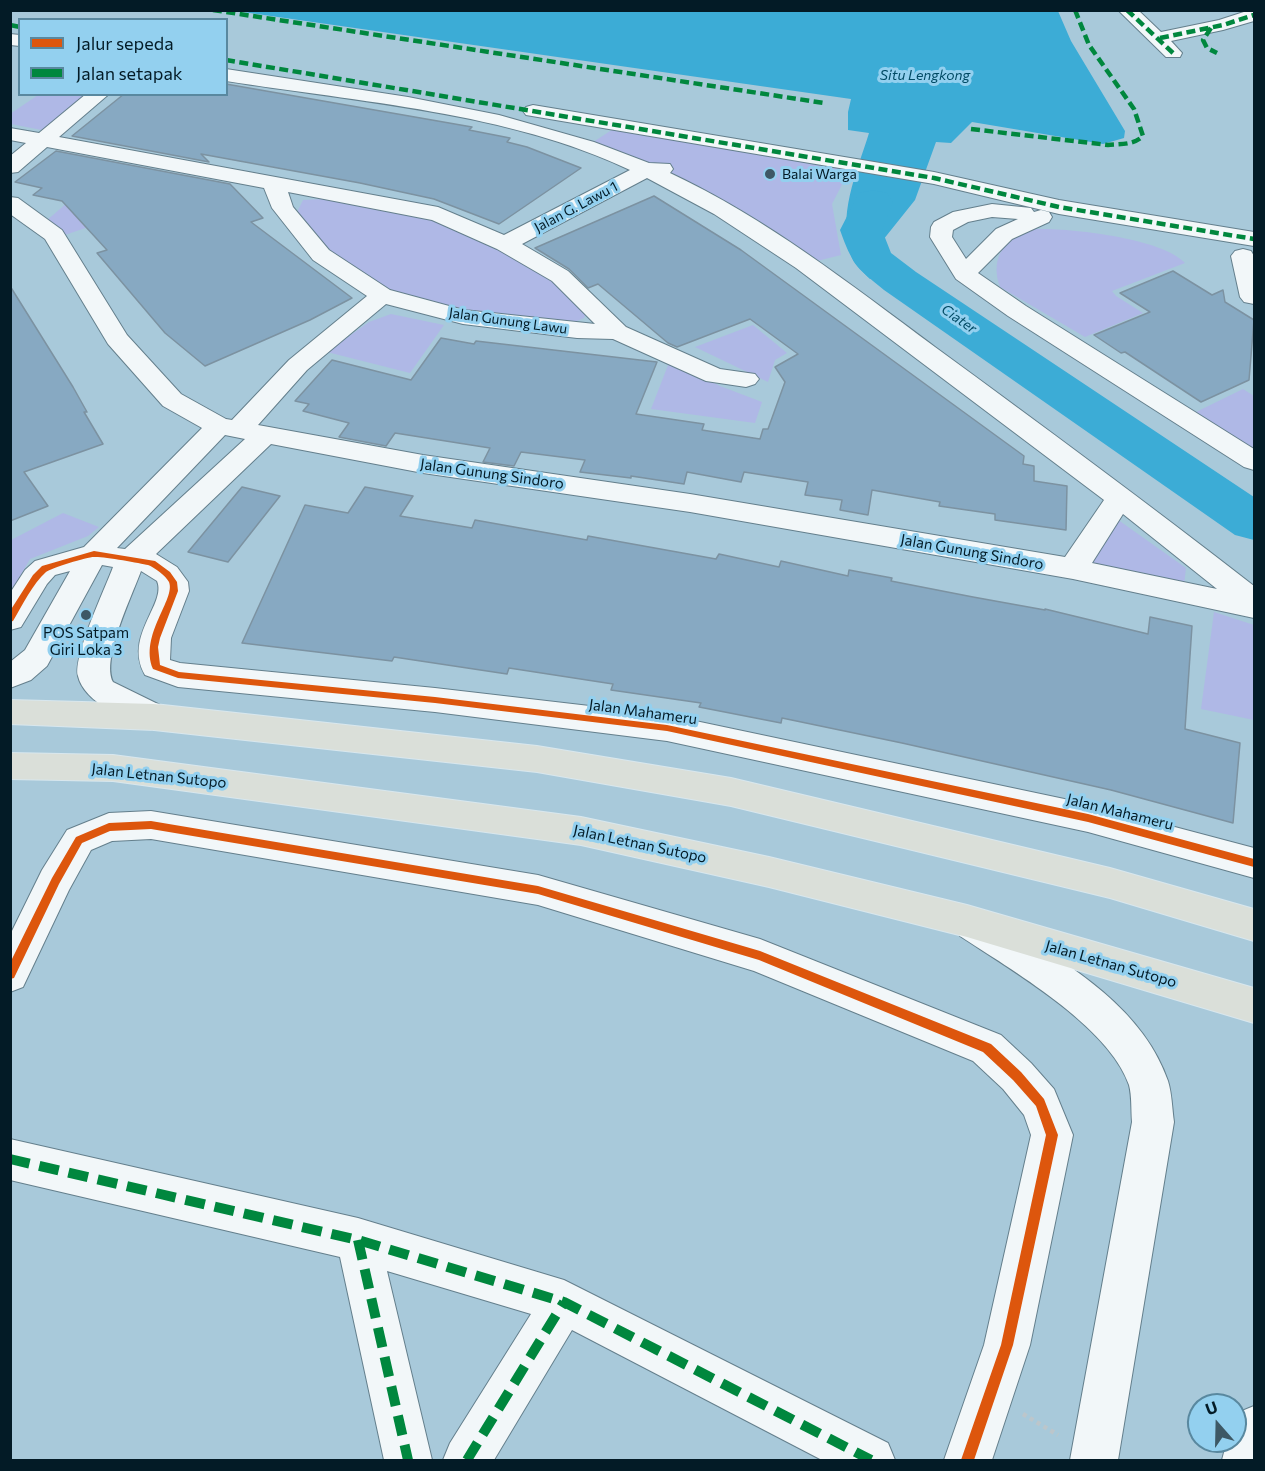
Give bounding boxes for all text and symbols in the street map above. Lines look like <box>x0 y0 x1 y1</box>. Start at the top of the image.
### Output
legend <box>18 18 228 96</box>
text: Jalur sepeda <box>76 32 174 54</box>
text: Jalan setapak <box>76 62 183 84</box>
water label: Situ Lengkong <box>880 67 970 83</box>
place label: Balai Warga <box>782 166 857 182</box>
marker: Balai Warga <box>763 167 777 181</box>
street label: Jalan G. Lawu 1 <box>531 178 621 236</box>
water label: Ciater <box>938 301 980 337</box>
street label: Jalan Gunung Lawu <box>448 304 568 338</box>
street label: Jalan Gunung Sindoro <box>419 455 565 493</box>
street label: Jalan Gunung Sindoro <box>899 531 1045 573</box>
marker: POS Satpam Giri Loka 3 <box>79 608 93 622</box>
place label: POS Satpam Giri Loka 3 <box>43 624 129 659</box>
street label: Jalan Mahameru <box>588 695 698 729</box>
street label: Jalan Letnan Sutopo <box>91 760 227 792</box>
street label: Jalan Mahameru <box>1065 790 1175 834</box>
street label: Jalan Letnan Sutopo <box>572 821 708 867</box>
street label: Jalan Letnan Sutopo <box>1043 937 1179 991</box>
north arrow <box>1187 1393 1247 1453</box>
text: U <box>1203 1397 1220 1418</box>

